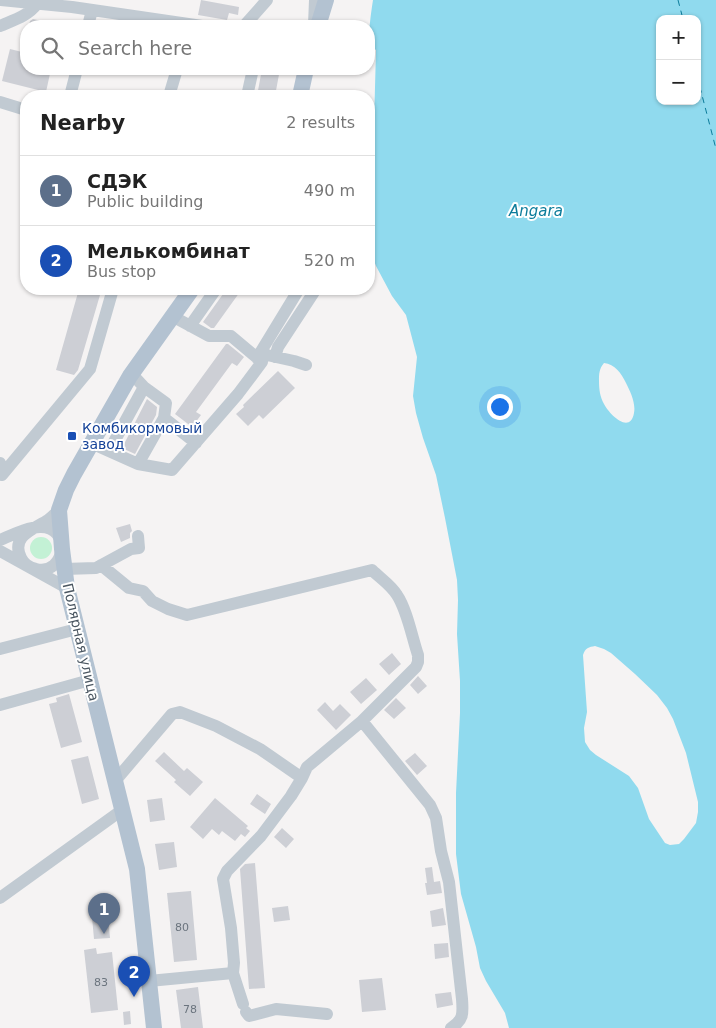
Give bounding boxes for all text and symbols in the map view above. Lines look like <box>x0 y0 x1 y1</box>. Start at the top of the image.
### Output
map controls <box>656 15 701 105</box>
button: + <box>656 15 701 60</box>
search box <box>20 20 375 75</box>
icon: search <box>38 34 66 62</box>
text: Search here <box>78 37 192 59</box>
button: − <box>656 60 701 105</box>
text: Nearby <box>40 111 125 135</box>
text: 2 results <box>286 113 355 132</box>
text: СДЭК <box>87 170 147 192</box>
text: 1 <box>50 181 62 200</box>
text: 490 m <box>304 181 355 200</box>
text: Public building <box>87 192 204 211</box>
water label: Angara <box>508 202 563 220</box>
text: Мелькомбинат <box>87 240 250 262</box>
text: 2 <box>50 251 62 270</box>
text: 520 m <box>304 251 355 270</box>
text: Bus stop <box>87 262 156 281</box>
your location <box>487 394 513 420</box>
place label: Комбикормовый завод <box>82 420 202 452</box>
marker: Комбикормовый завод <box>66 430 78 442</box>
street label: Полярная улица <box>60 582 102 702</box>
pin: 1 <box>88 893 120 934</box>
house number: 80 <box>175 921 189 934</box>
pin: 2 <box>118 956 150 997</box>
house number: 83 <box>94 976 108 989</box>
house number: 78 <box>183 1003 197 1016</box>

